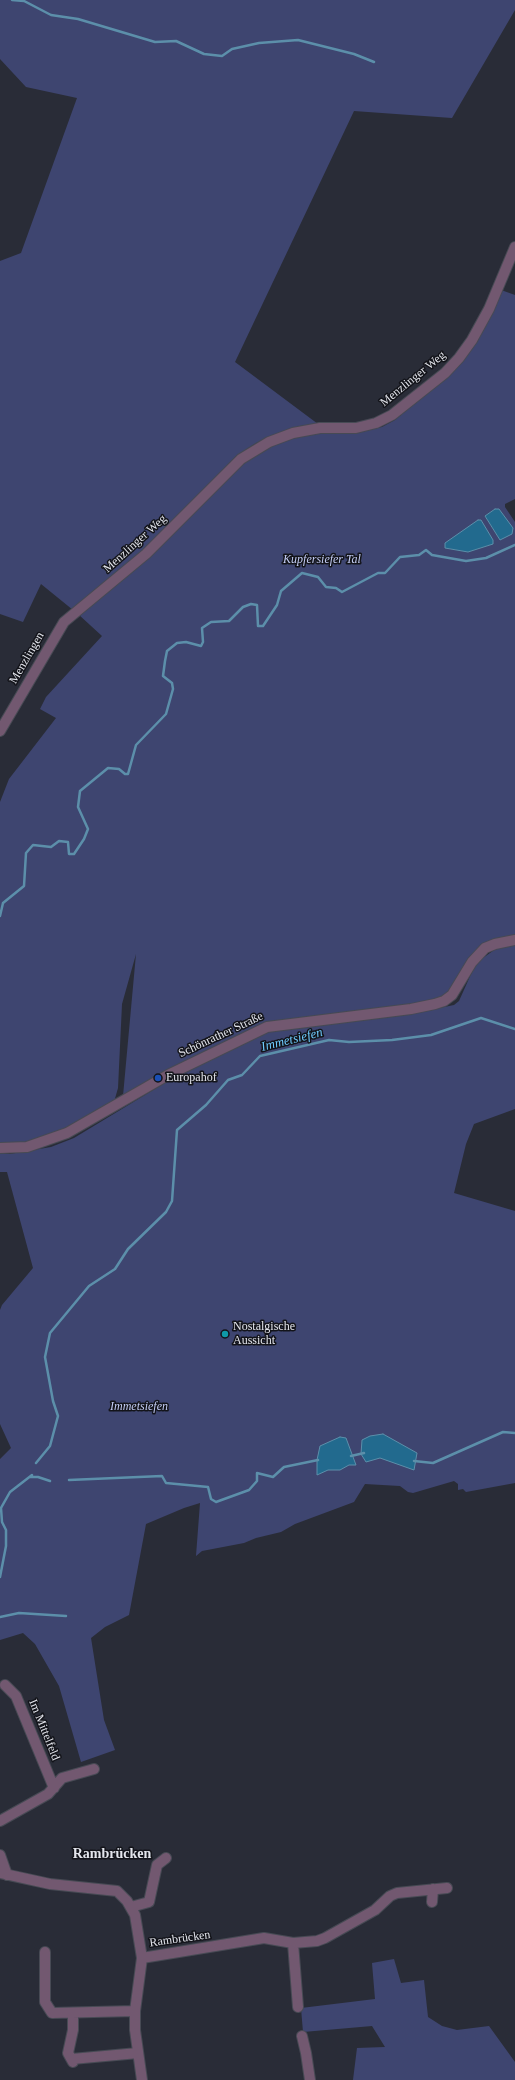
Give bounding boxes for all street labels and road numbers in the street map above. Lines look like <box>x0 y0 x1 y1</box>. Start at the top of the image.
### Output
street label: Menzlinger Weg <box>377 348 449 410</box>
street label: Menzlinger Weg <box>100 512 170 576</box>
street label: Menzlingen <box>6 630 48 686</box>
street label: Schönrather Straße <box>176 1009 266 1061</box>
street label: Im Mittelfeld <box>25 1697 63 1763</box>
street label: Rambrücken <box>149 1928 211 1950</box>

